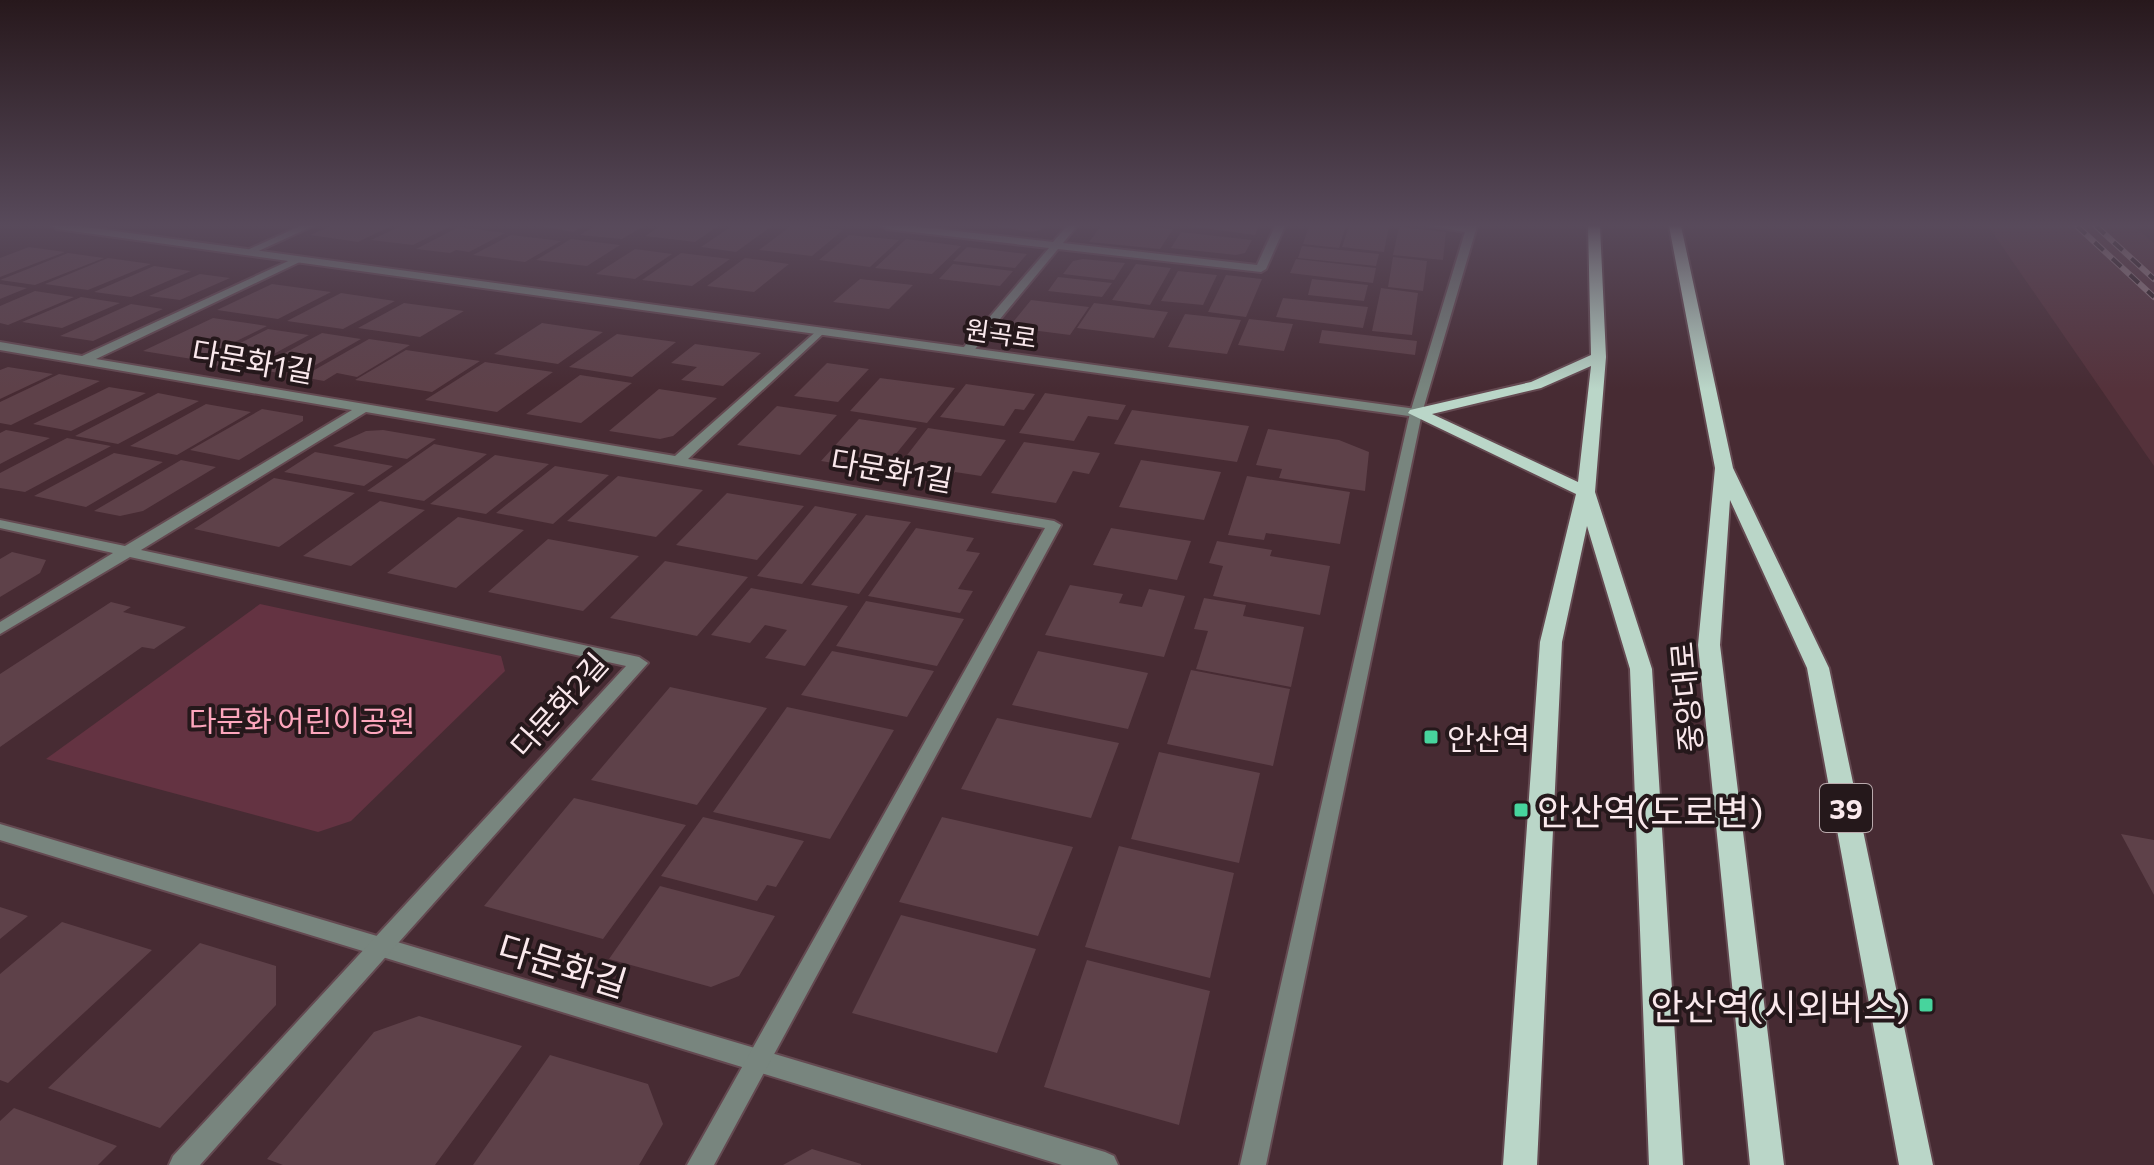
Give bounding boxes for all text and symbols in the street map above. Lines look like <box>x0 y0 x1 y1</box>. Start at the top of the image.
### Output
street label: 원곡로 <box>963 313 1039 353</box>
street label: 다문화1길 <box>189 331 317 389</box>
street label: 다문화1길 <box>828 440 956 498</box>
street label: 중앙대로 <box>1662 640 1708 754</box>
street label: 다문화2길 <box>502 644 614 764</box>
park label: 다문화 어린이공원 <box>189 701 415 738</box>
place label: 안산역 <box>1447 719 1530 756</box>
marker: 안산역 <box>1422 728 1440 746</box>
road number: 39 <box>1820 784 1872 832</box>
place label: 안산역(도로변) <box>1537 788 1763 832</box>
marker: 안산역(도로변) <box>1512 801 1530 819</box>
street label: 다문화길 <box>493 924 633 1004</box>
place label: 안산역(시외버스) <box>1650 983 1910 1027</box>
marker: 안산역(시외버스) <box>1917 996 1935 1014</box>

